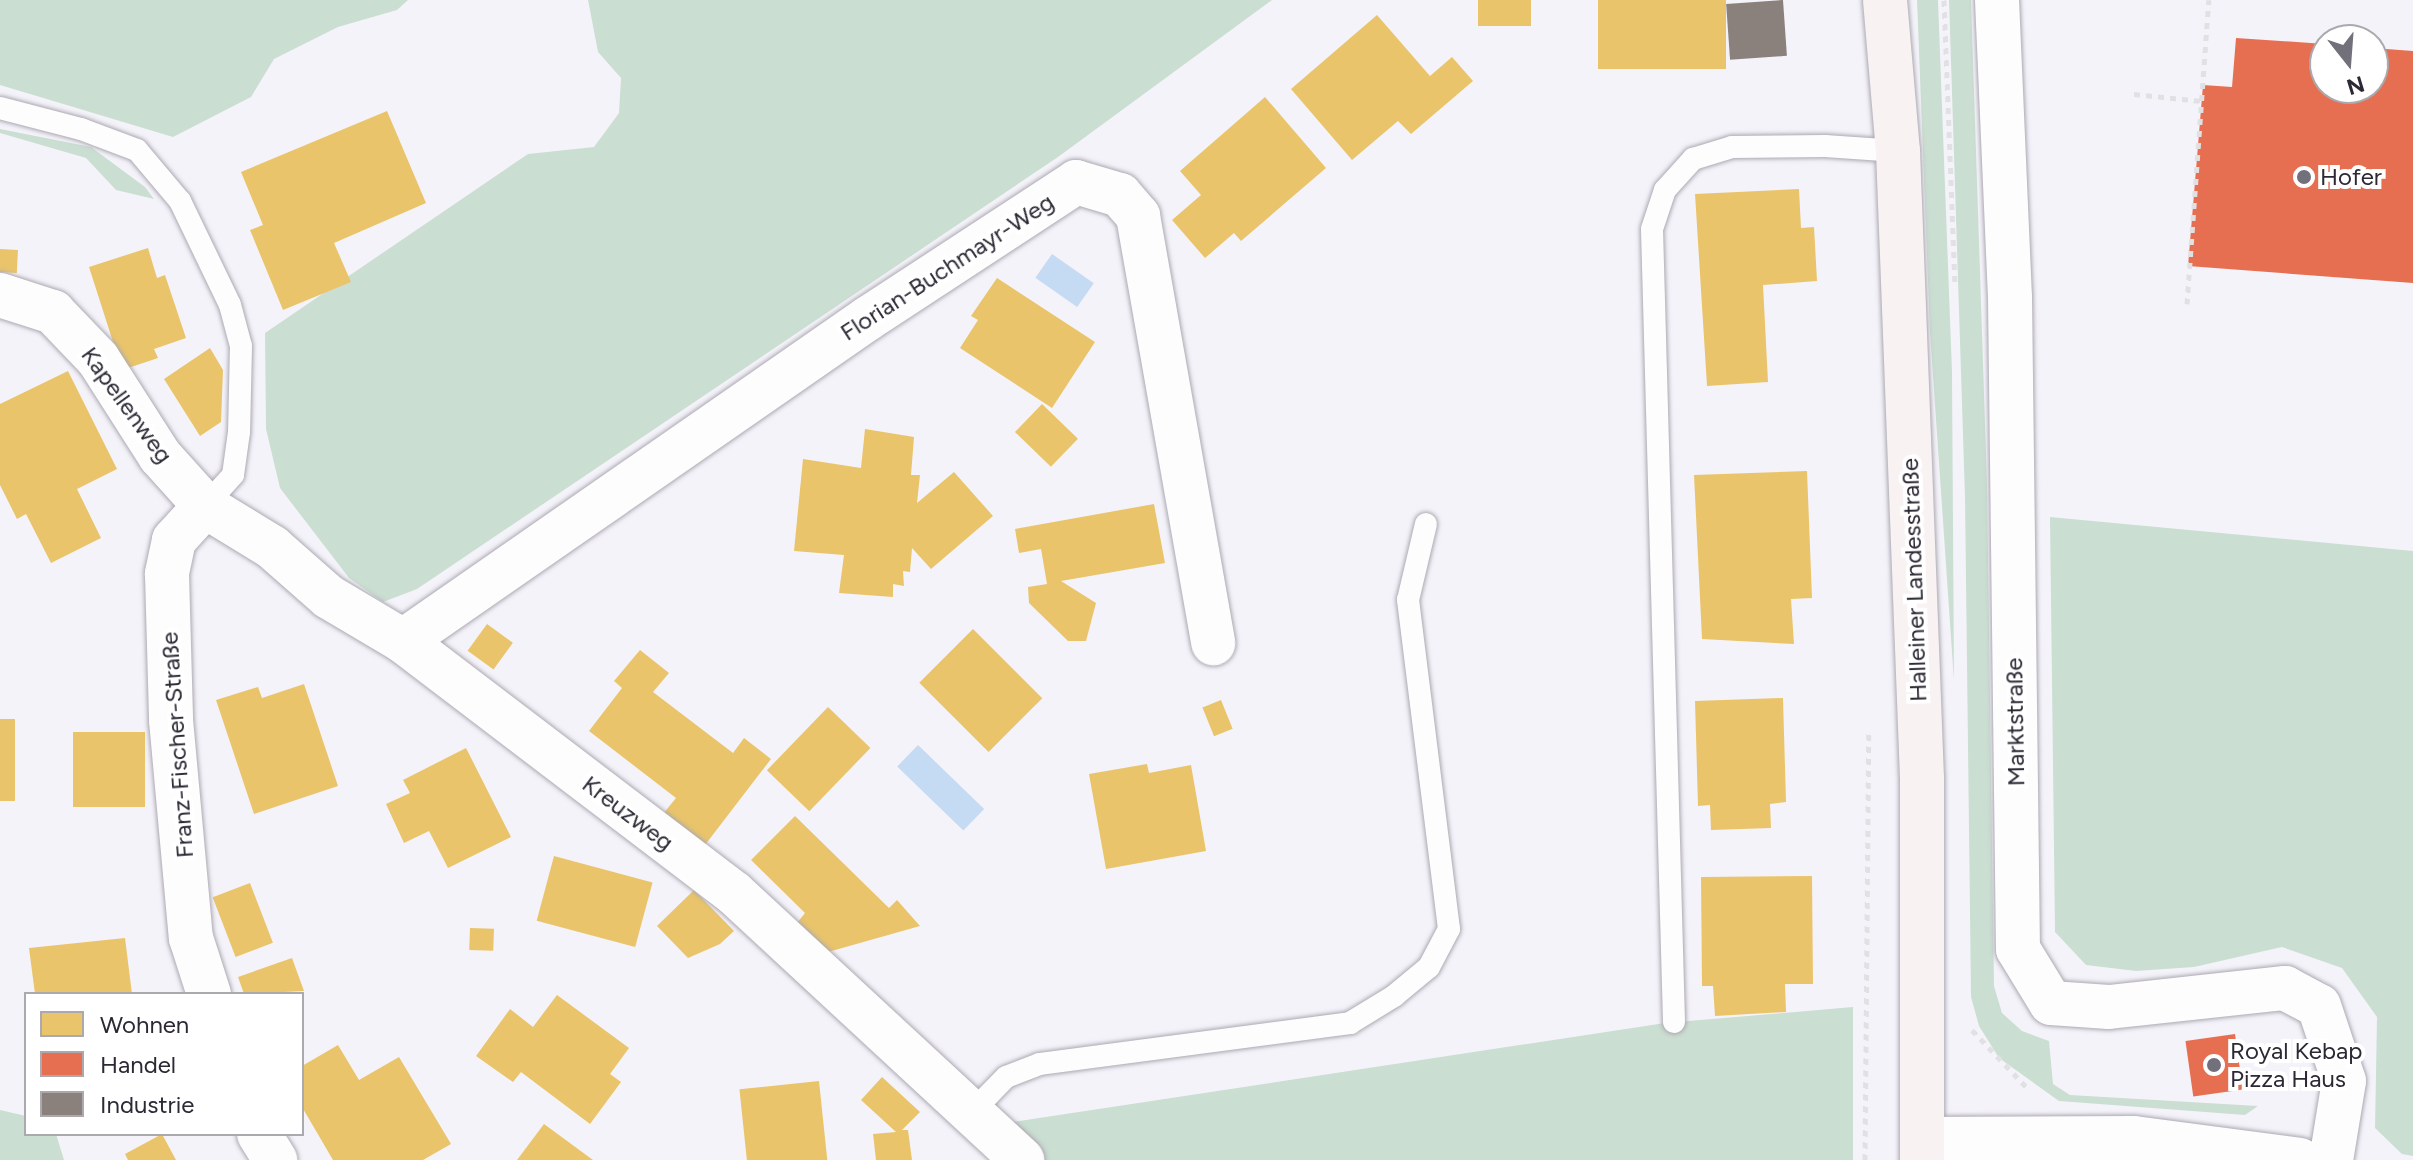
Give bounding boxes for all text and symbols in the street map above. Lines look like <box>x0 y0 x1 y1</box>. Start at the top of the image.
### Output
north arrow <box>2309 24 2389 104</box>
text: N <box>2344 70 2368 101</box>
place label: Hofer <box>2320 163 2382 191</box>
marker: Hofer <box>2295 168 2313 186</box>
street label: Florian-Buchmayr-Weg <box>835 187 1059 347</box>
street label: Kapellenweg <box>75 341 179 469</box>
street label: Halleiner Landesstraße <box>1895 458 1933 702</box>
street label: Franz-Fischer-Straße <box>155 631 199 859</box>
street label: Marktstraße <box>1999 657 2031 787</box>
street label: Kreuzweg <box>577 769 679 857</box>
legend <box>24 992 304 1136</box>
text: Wohnen <box>100 1010 189 1039</box>
place label: Royal Kebap Pizza Haus <box>2230 1037 2362 1093</box>
text: Handel <box>100 1050 176 1079</box>
marker: Royal Kebap Pizza Haus <box>2205 1056 2223 1074</box>
text: Industrie <box>100 1090 194 1119</box>

